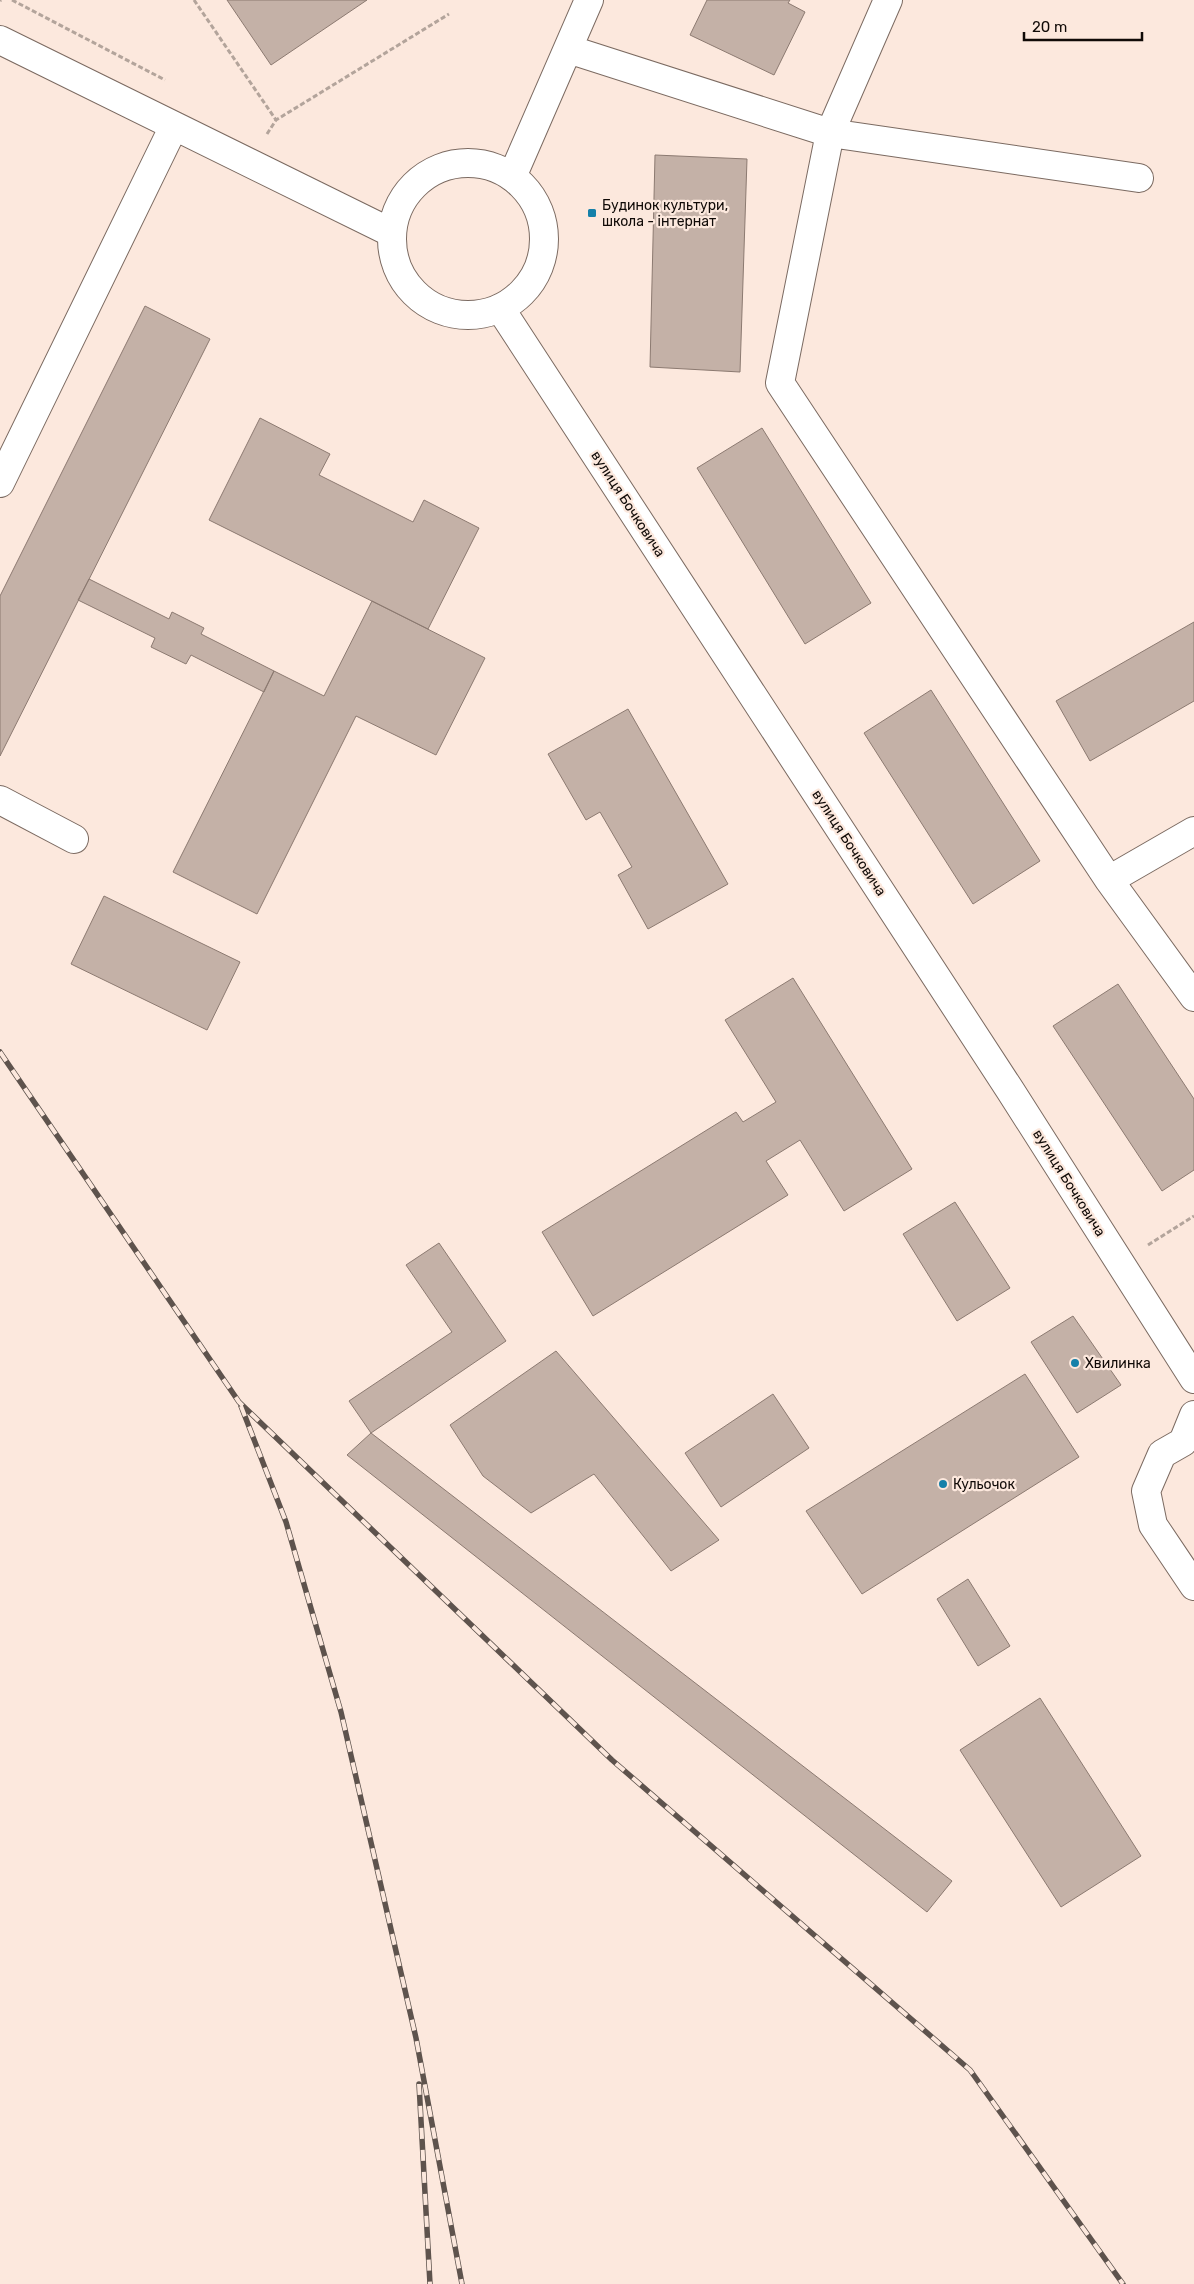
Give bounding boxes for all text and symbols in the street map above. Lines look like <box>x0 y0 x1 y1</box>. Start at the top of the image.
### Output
scale bar <box>1024 10 1142 42</box>
text: 20 m <box>1032 18 1067 36</box>
place label: Будинок культури, школа - інтернат <box>602 197 728 230</box>
marker: Будинок культури, школа - інтернат <box>586 207 598 219</box>
street label: вулиця Бочковича <box>587 448 669 560</box>
street label: вулиця Бочковича <box>808 787 890 899</box>
street label: вулиця Бочковича <box>1029 1126 1109 1240</box>
place label: Хвилинка <box>1085 1355 1151 1372</box>
marker: Хвилинка <box>1069 1357 1081 1369</box>
place label: Кульочок <box>953 1476 1015 1493</box>
marker: Кульочок <box>937 1478 949 1490</box>

